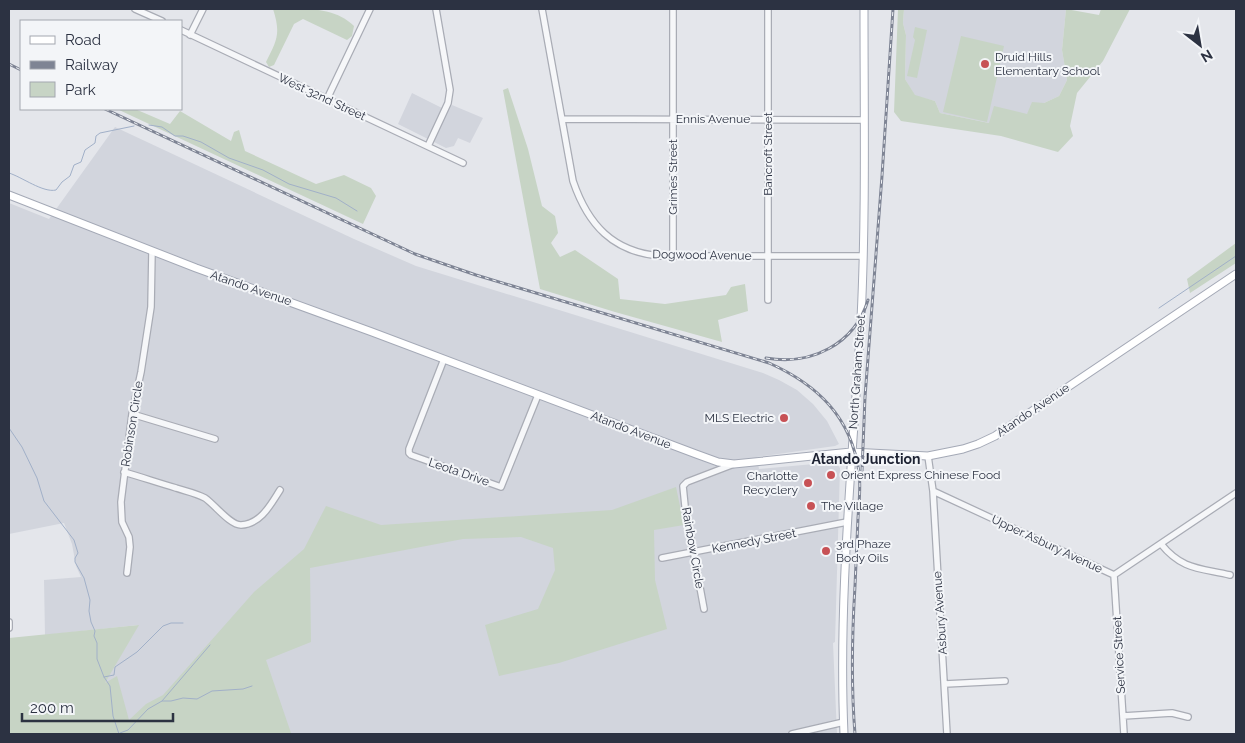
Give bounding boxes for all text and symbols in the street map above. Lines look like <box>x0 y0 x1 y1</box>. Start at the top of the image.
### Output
legend <box>20 20 182 110</box>
north arrow <box>1175 20 1225 70</box>
text: Road <box>65 31 101 49</box>
text: N <box>1198 47 1215 66</box>
place label: Druid Hills Elementary School <box>995 50 1101 78</box>
text: Railway <box>65 56 118 74</box>
marker: Druid Hills Elementary School <box>979 58 991 70</box>
street label: West 32nd Street <box>276 71 368 123</box>
text: Park <box>65 81 96 99</box>
street label: Ennis Avenue <box>676 112 750 126</box>
street label: Bancroft Street <box>761 112 775 196</box>
street label: Grimes Street <box>666 139 680 215</box>
street label: Dogwood Avenue <box>652 247 752 263</box>
street label: Atando Avenue <box>209 268 293 308</box>
street label: North Graham Street <box>846 314 868 430</box>
street label: Robinson Circle <box>118 380 146 468</box>
street label: Atando Avenue <box>994 380 1072 440</box>
street label: Atando Avenue <box>589 408 673 452</box>
place label: MLS Electric <box>704 411 774 425</box>
marker: MLS Electric <box>778 412 790 424</box>
district label: Atando Junction <box>811 451 921 467</box>
street label: Leota Drive <box>427 455 491 489</box>
place label: Orient Express Chinese Food <box>841 468 1001 482</box>
place label: Charlotte Recyclery <box>743 469 798 497</box>
marker: Orient Express Chinese Food <box>825 469 837 481</box>
marker: Charlotte Recyclery <box>802 477 814 489</box>
place label: The Village <box>821 499 883 513</box>
marker: The Village <box>805 500 817 512</box>
street label: Rainbow Circle <box>679 506 707 590</box>
street label: Upper Asbury Avenue <box>989 512 1105 576</box>
street label: Kennedy Street <box>711 526 797 556</box>
place label: 3rd Phaze Body Oils <box>836 537 891 565</box>
marker: 3rd Phaze Body Oils <box>820 545 832 557</box>
street label: Asbury Avenue <box>930 571 950 655</box>
street label: Service Street <box>1110 616 1128 694</box>
scale bar <box>22 690 174 722</box>
text: 200 m <box>30 699 74 717</box>

